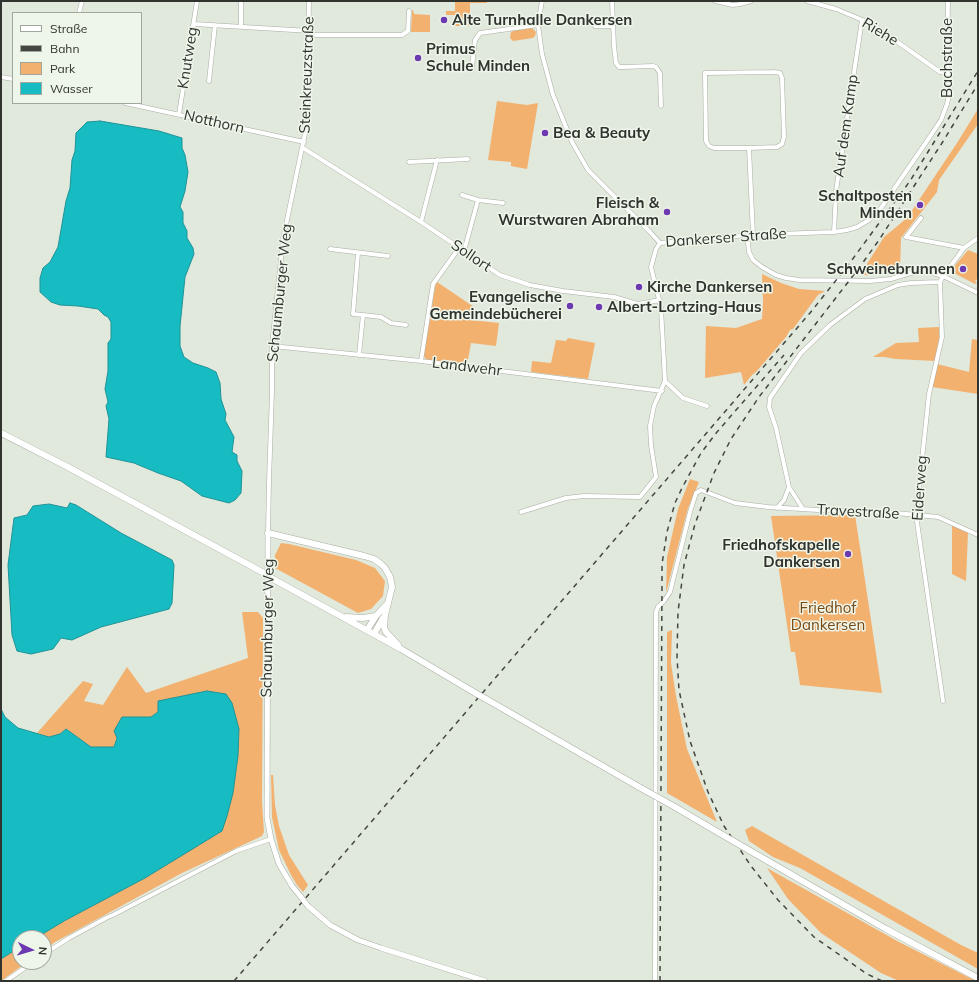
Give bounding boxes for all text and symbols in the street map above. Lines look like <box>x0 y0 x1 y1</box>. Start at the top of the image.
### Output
place label: Alte Turnhalle Dankersen <box>452 11 632 29</box>
legend <box>12 12 142 104</box>
street label: Riehe <box>859 14 901 50</box>
marker: Alte Turnhalle Dankersen <box>439 15 449 25</box>
street label: Steinkreuzstraße <box>296 16 318 134</box>
street label: Bachstraße <box>938 18 956 98</box>
text: Straße <box>50 21 87 36</box>
street label: Knutweg <box>174 26 202 90</box>
place label: Primus Schule Minden <box>426 40 530 75</box>
text: Bahn <box>50 41 79 56</box>
marker: Primus Schule Minden <box>413 53 423 63</box>
text: Park <box>50 61 75 76</box>
street label: Auf dem Kamp <box>830 73 862 179</box>
text: Wasser <box>50 81 93 96</box>
street label: Notthorn <box>182 106 246 138</box>
place label: Bea & Beauty <box>553 124 650 142</box>
marker: Bea & Beauty <box>540 128 550 138</box>
place label: Schaltposten Minden <box>818 187 912 222</box>
place label: Fleisch & Wurstwaren Abraham <box>498 194 659 229</box>
marker: Schaltposten Minden <box>915 200 925 210</box>
marker: Fleisch & Wurstwaren Abraham <box>662 207 672 217</box>
street label: Schaumburger Weg <box>264 223 296 363</box>
street label: Dankerser Straße <box>665 225 787 251</box>
street label: Sollort <box>447 236 495 276</box>
place label: Schweinebrunnen <box>827 260 955 278</box>
marker: Schweinebrunnen <box>958 264 968 274</box>
place label: Kirche Dankersen <box>647 278 772 296</box>
marker: Kirche Dankersen <box>634 282 644 292</box>
place label: Evangelische Gemeindebücherei <box>430 288 562 323</box>
place label: Albert-Lortzing-Haus <box>607 298 762 316</box>
marker: Evangelische Gemeindebücherei <box>565 301 575 311</box>
marker: Albert-Lortzing-Haus <box>594 302 604 312</box>
street label: Landwehr <box>431 354 503 380</box>
street label: Eiderweg <box>909 455 931 521</box>
street label: Travestraße <box>816 501 900 523</box>
place label: Friedhofskapelle Dankersen <box>722 536 840 571</box>
marker: Friedhofskapelle Dankersen <box>843 549 853 559</box>
street label: Schaumburger Weg <box>258 558 278 698</box>
park label: Friedhof Dankersen <box>791 599 865 634</box>
north arrow <box>12 930 52 970</box>
text: N <box>36 946 50 956</box>

